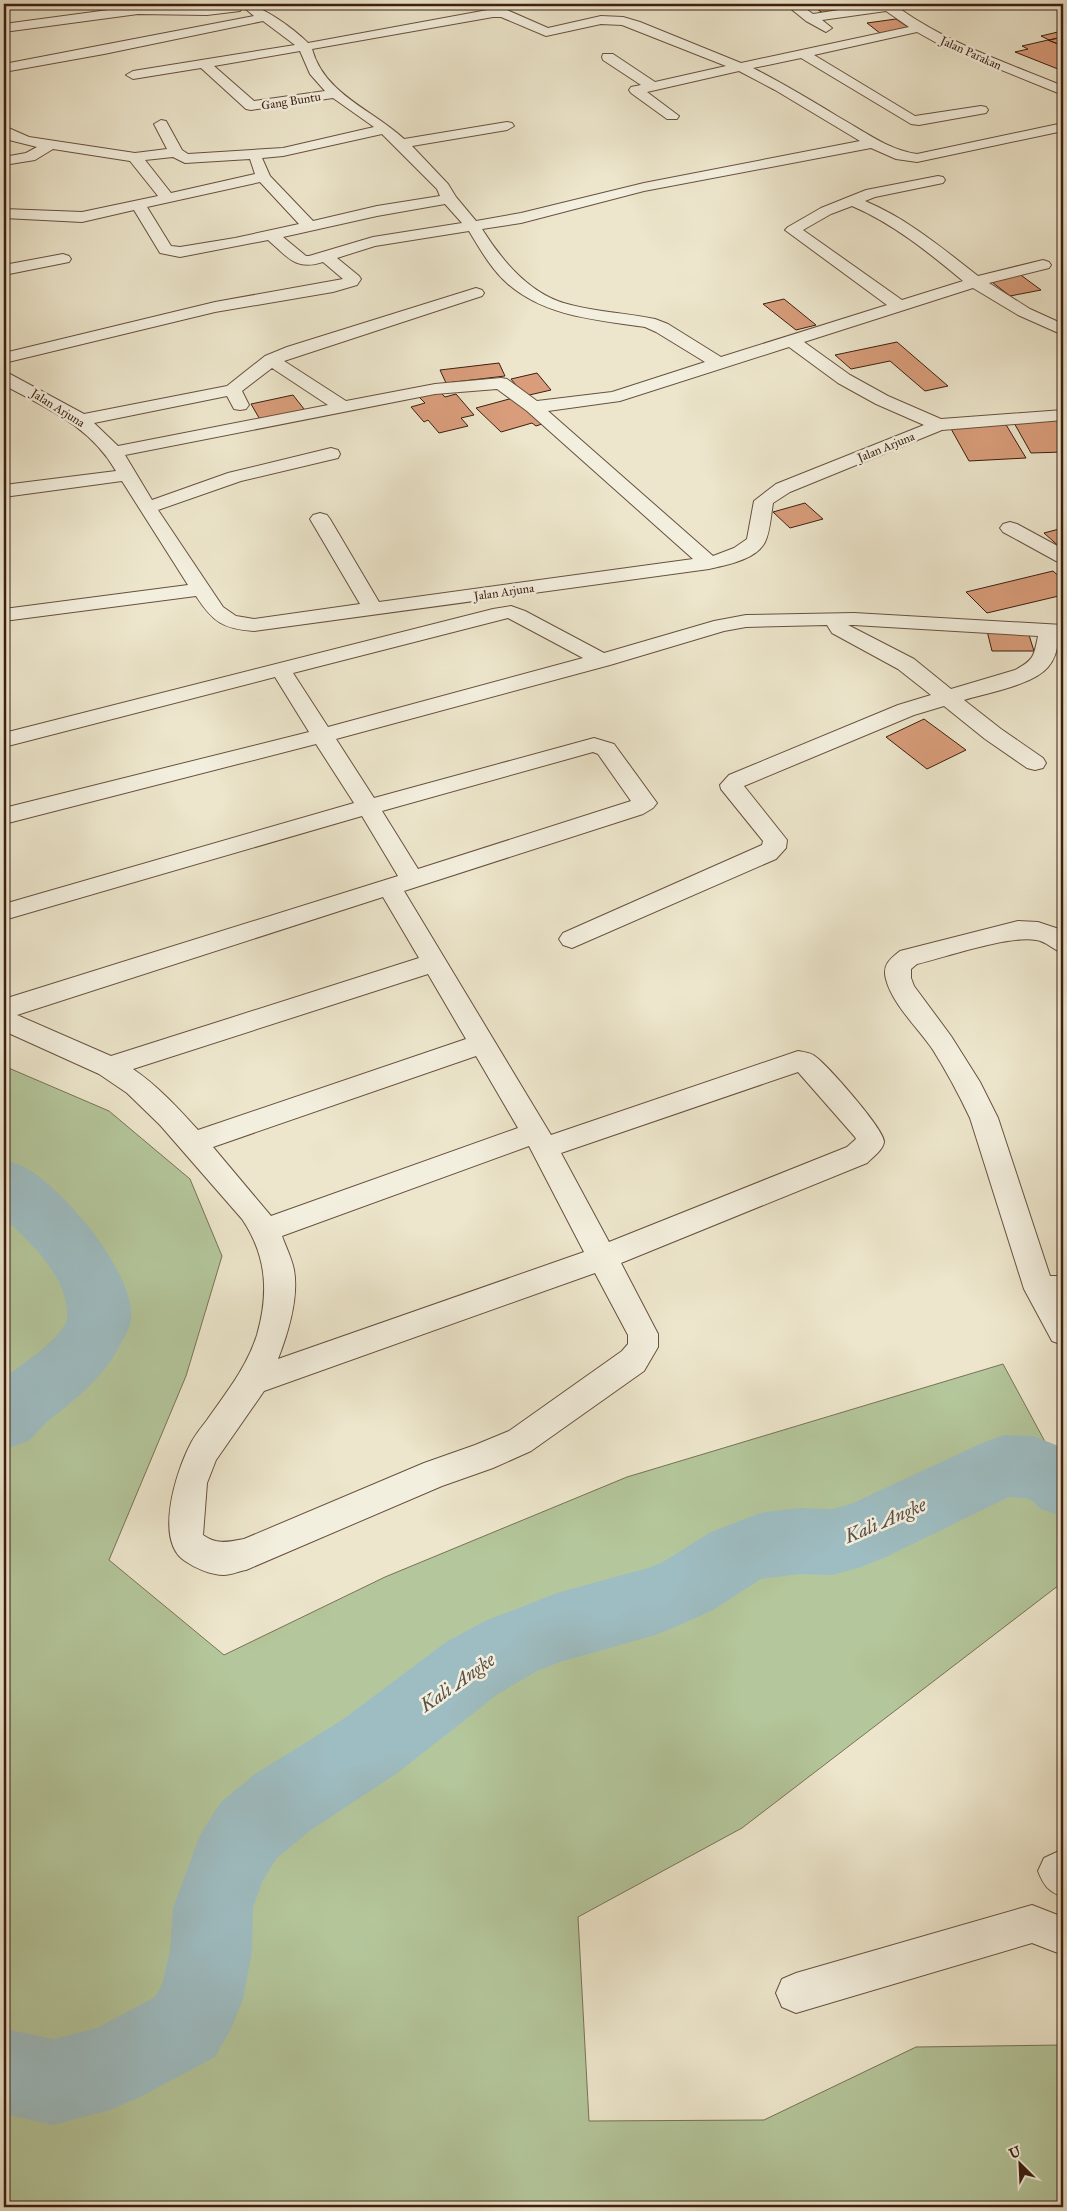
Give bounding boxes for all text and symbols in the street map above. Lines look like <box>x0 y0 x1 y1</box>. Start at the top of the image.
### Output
street label: Jalan Parakan <box>936 32 1004 74</box>
street label: Gang Buntu <box>260 89 322 114</box>
street label: Jalan Arjuna <box>26 385 88 431</box>
street label: Jalan Arjuna <box>853 429 918 466</box>
street label: Jalan Arjuna <box>471 581 536 604</box>
water label: Kali Angke <box>840 1493 930 1548</box>
water label: Kali Angke <box>414 1648 500 1717</box>
north arrow <box>994 2138 1044 2188</box>
text: U <box>1006 2142 1024 2163</box>

